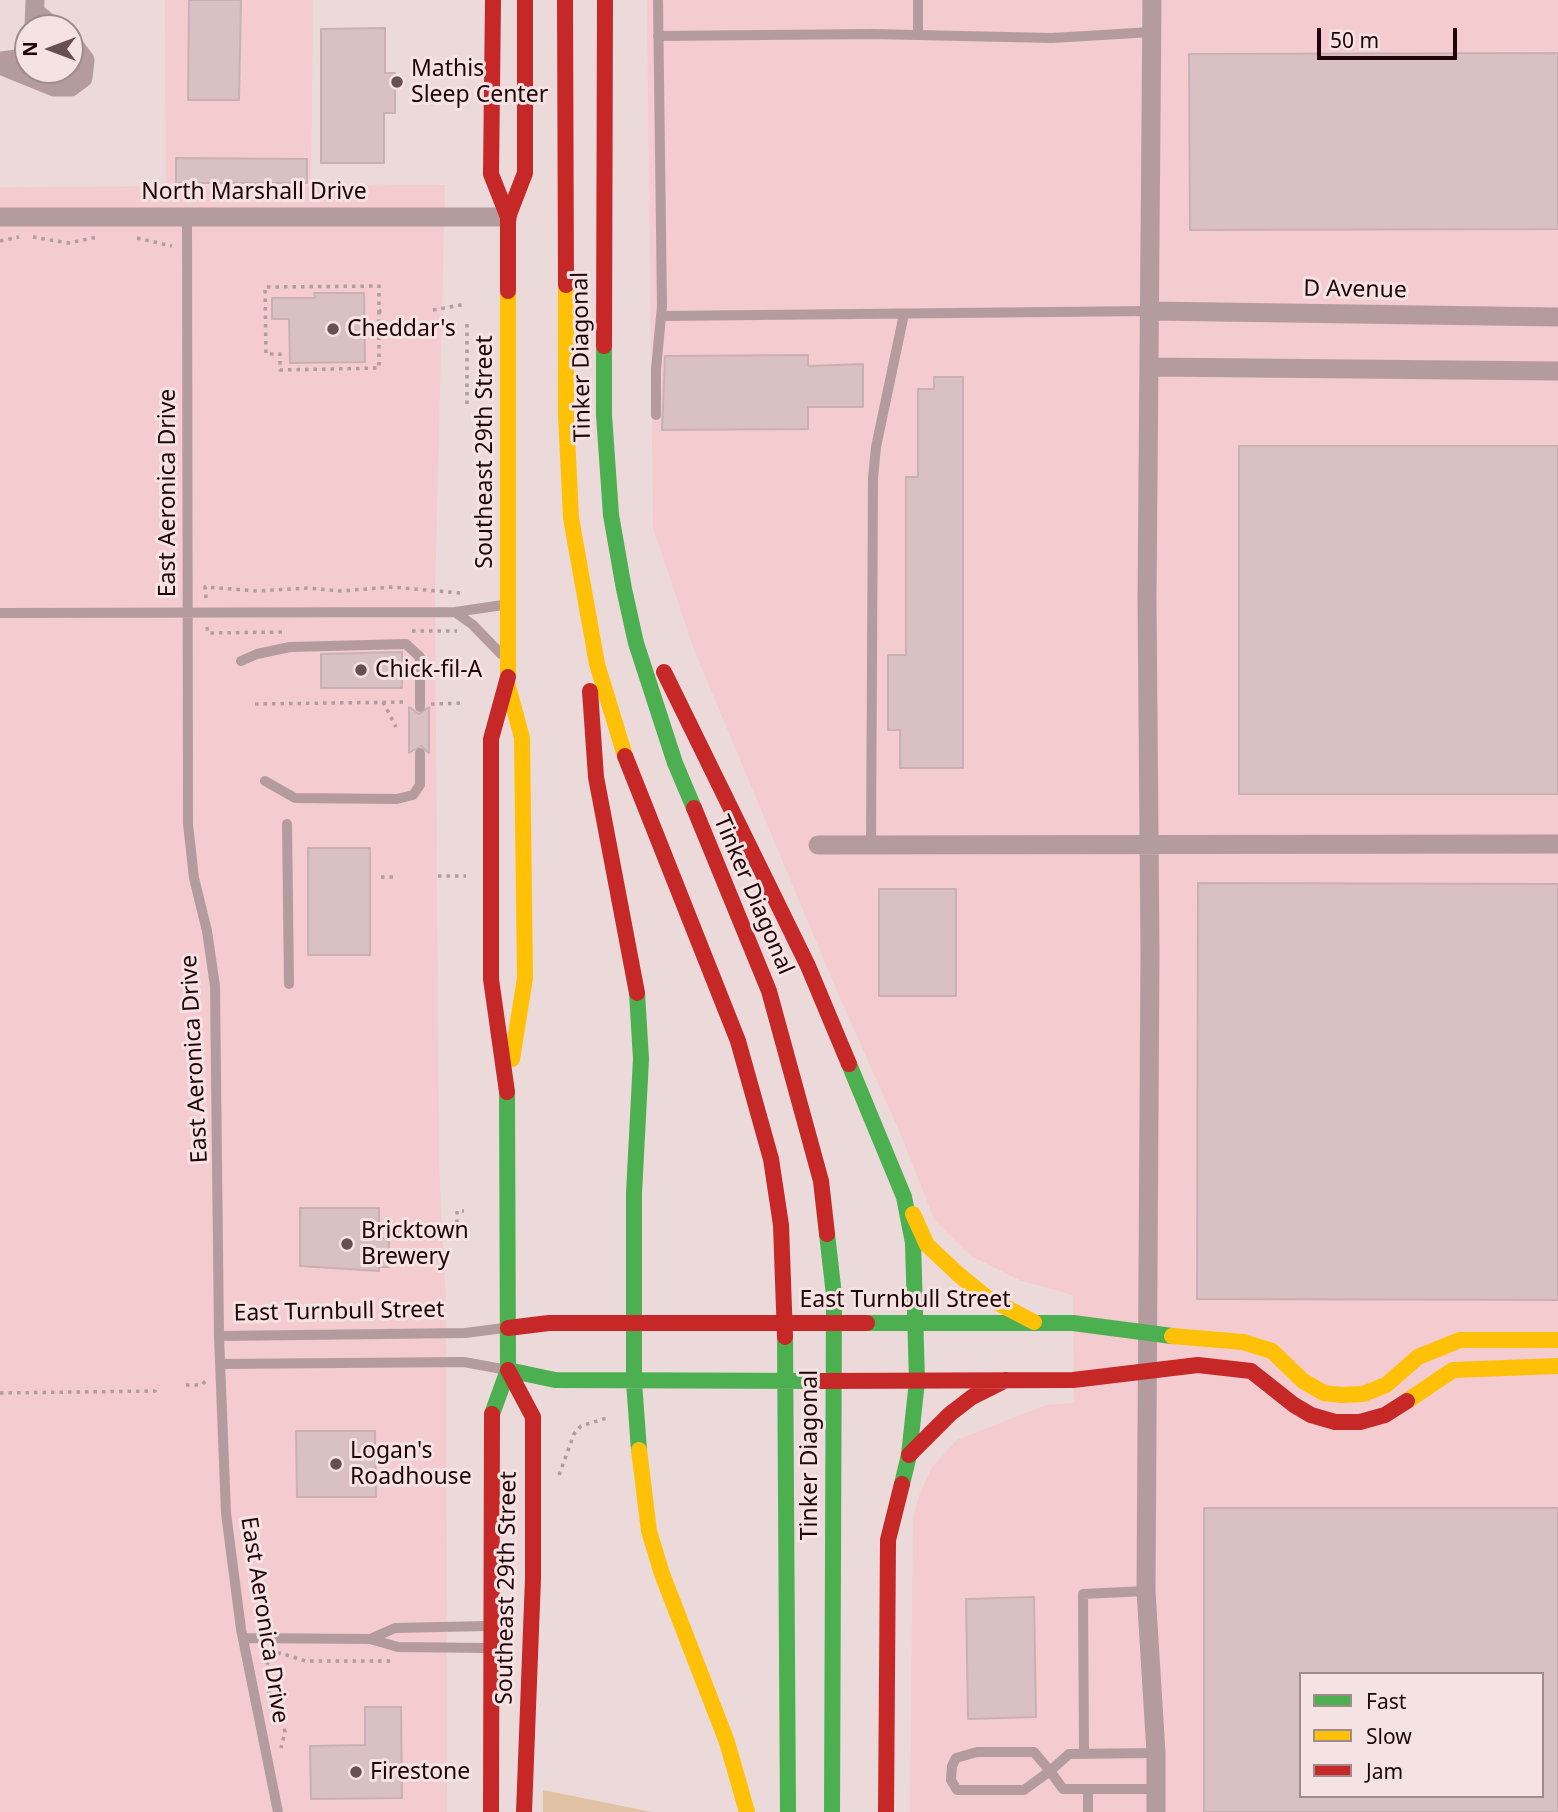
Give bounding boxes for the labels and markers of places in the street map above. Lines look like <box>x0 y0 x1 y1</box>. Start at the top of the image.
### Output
place label: Mathis Sleep Center <box>411 55 548 109</box>
marker: Mathis Sleep Center <box>389 74 405 90</box>
place label: Cheddar's <box>347 315 456 343</box>
marker: Cheddar's <box>325 321 341 337</box>
place label: Chick-fil-A <box>375 656 482 684</box>
marker: Chick-fil-A <box>353 662 369 678</box>
place label: Bricktown Brewery <box>361 1217 469 1271</box>
marker: Bricktown Brewery <box>339 1236 355 1252</box>
place label: Logan's Roadhouse <box>350 1437 472 1491</box>
marker: Logan's Roadhouse <box>328 1456 344 1472</box>
place label: Firestone <box>370 1758 470 1786</box>
marker: Firestone <box>348 1764 364 1780</box>

